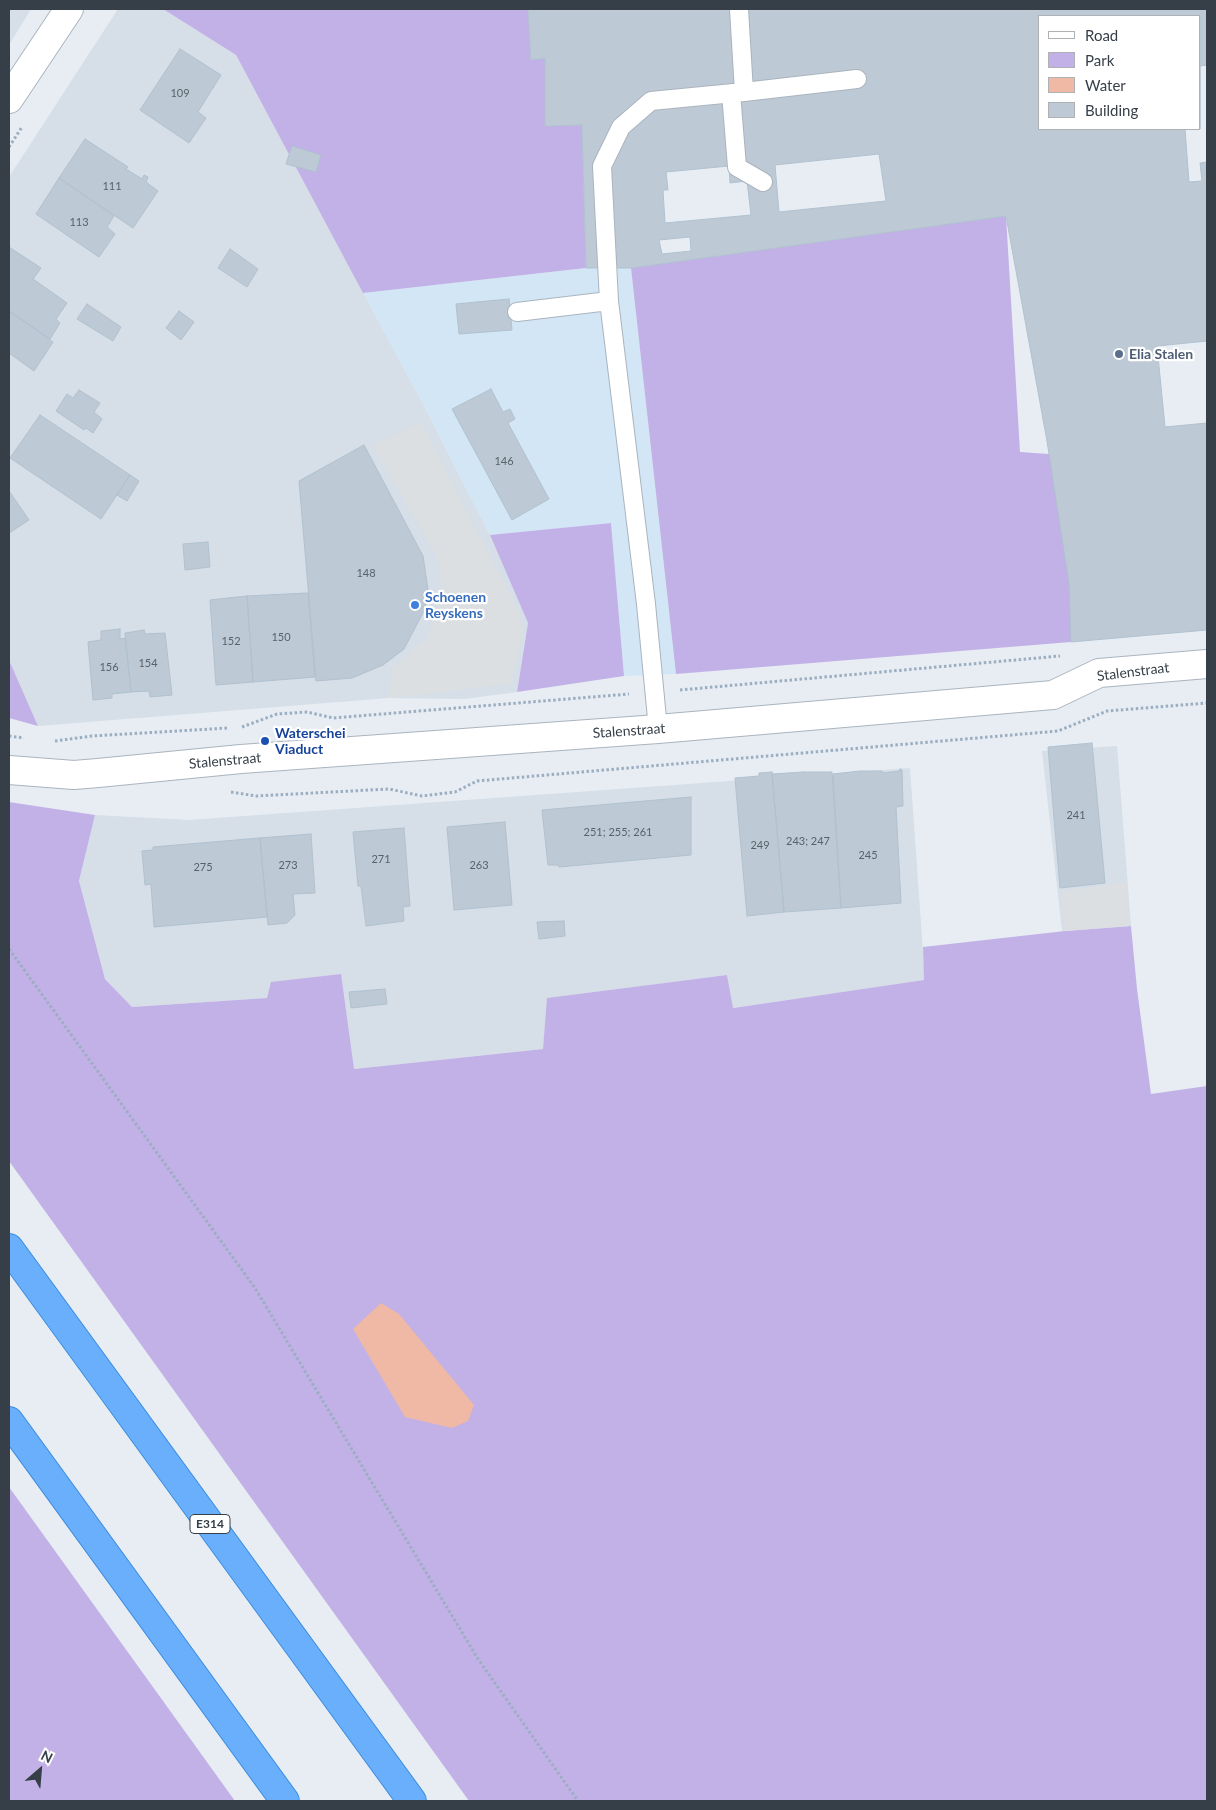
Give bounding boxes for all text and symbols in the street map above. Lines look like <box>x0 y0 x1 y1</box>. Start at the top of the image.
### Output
legend <box>1038 15 1201 130</box>
text: Road <box>1085 26 1118 44</box>
text: Park <box>1085 51 1114 69</box>
text: Water <box>1085 76 1126 94</box>
house number: 109 <box>170 86 190 100</box>
text: Building <box>1085 101 1138 119</box>
house number: 111 <box>102 179 122 193</box>
house number: 113 <box>69 215 89 229</box>
place label: Elia Stalen <box>1129 346 1193 362</box>
marker: Elia Stalen <box>1113 348 1125 360</box>
house number: 146 <box>494 454 514 468</box>
house number: 148 <box>356 566 376 580</box>
place label: Schoenen Reyskens <box>425 589 486 622</box>
marker: Schoenen Reyskens <box>409 599 421 611</box>
house number: 150 <box>271 630 291 644</box>
house number: 152 <box>221 634 241 648</box>
house number: 154 <box>138 656 158 670</box>
street label: Stalenstraat <box>1096 659 1170 685</box>
house number: 156 <box>99 660 119 674</box>
street label: Stalenstraat <box>592 720 666 742</box>
place label: Waterschei Viaduct <box>275 725 346 758</box>
marker: Waterschei Viaduct <box>259 735 271 747</box>
street label: Stalenstraat <box>188 749 262 773</box>
house number: 241 <box>1066 808 1086 822</box>
house number: 251; 255; 261 <box>584 825 652 839</box>
house number: 243; 247 <box>786 834 830 848</box>
house number: 249 <box>750 838 770 852</box>
house number: 245 <box>858 848 878 862</box>
house number: 271 <box>371 852 391 866</box>
house number: 273 <box>278 858 298 872</box>
house number: 263 <box>469 858 489 872</box>
house number: 275 <box>193 860 213 874</box>
road number: E314 <box>190 1515 230 1534</box>
north arrow <box>15 1745 65 1795</box>
text: N <box>38 1746 56 1766</box>

